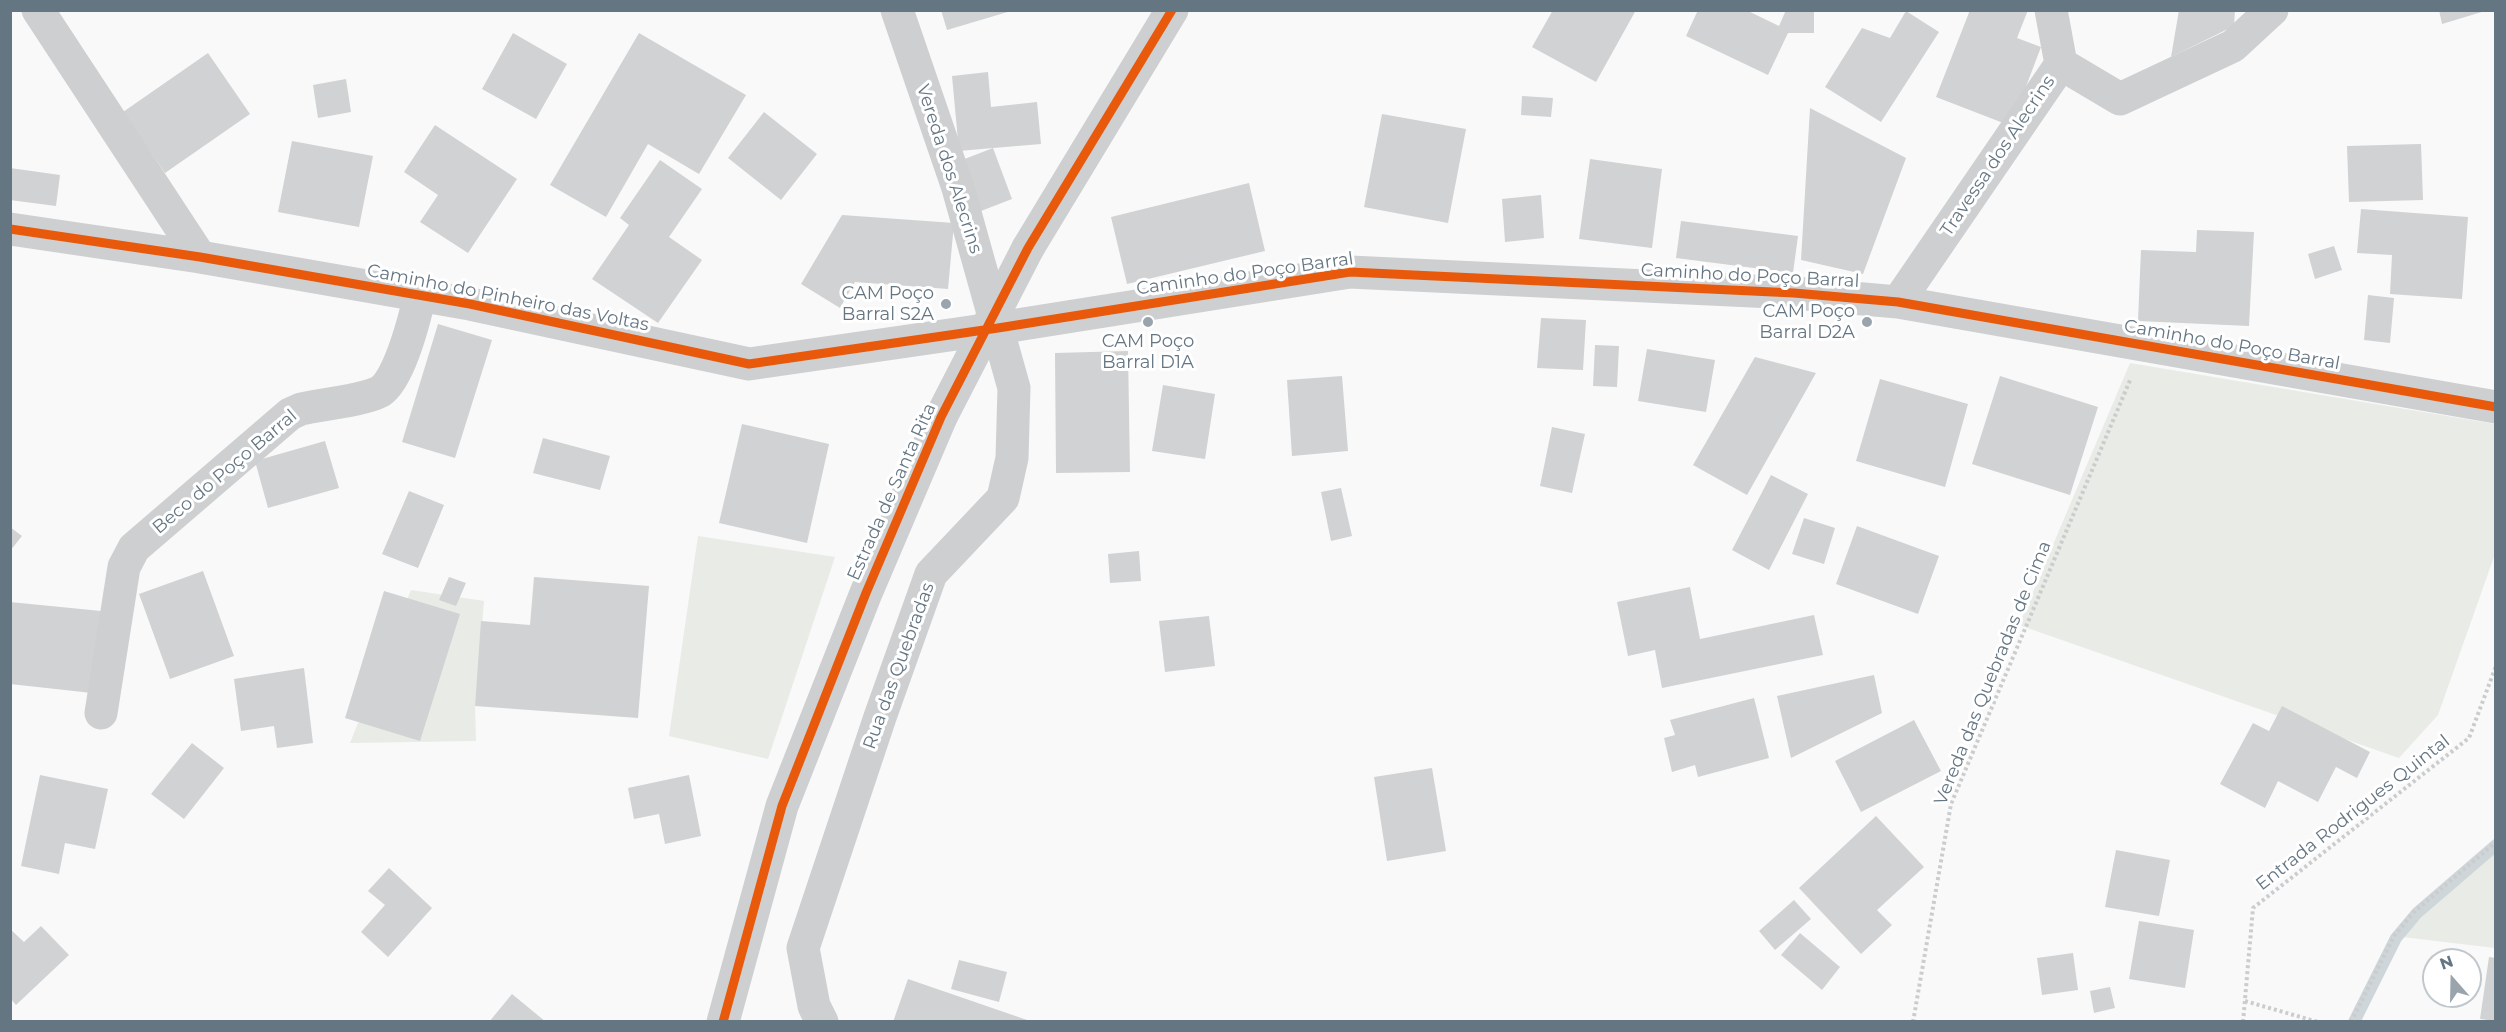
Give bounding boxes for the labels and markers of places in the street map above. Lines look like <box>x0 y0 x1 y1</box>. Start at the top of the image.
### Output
place label: CAM Poço Barral S2A <box>842 283 934 326</box>
marker: CAM Poço Barral S2A <box>939 297 953 311</box>
place label: CAM Poço Barral D2A <box>1759 301 1855 344</box>
marker: CAM Poço Barral D1A <box>1141 315 1155 329</box>
marker: CAM Poço Barral D2A <box>1860 315 1874 329</box>
place label: CAM Poço Barral D1A <box>1102 331 1194 374</box>

